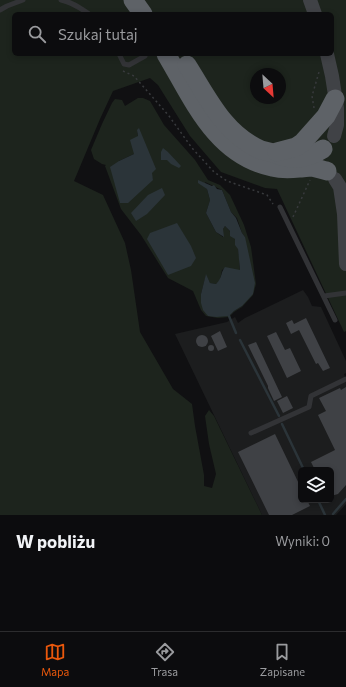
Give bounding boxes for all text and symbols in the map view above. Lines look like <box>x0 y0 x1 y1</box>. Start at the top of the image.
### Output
search box <box>12 12 334 56</box>
icon: search <box>26 23 48 45</box>
text: Szukaj tutaj <box>58 25 138 43</box>
north arrow <box>250 68 286 104</box>
map controls <box>298 467 334 503</box>
button: layers <box>298 467 334 503</box>
text: W pobliżu <box>16 531 95 552</box>
text: Wyniki: 0 <box>275 533 330 549</box>
tab: Mapa <box>41 641 69 678</box>
tab: Trasa <box>151 641 178 678</box>
tab: Zapisane <box>260 641 305 678</box>

